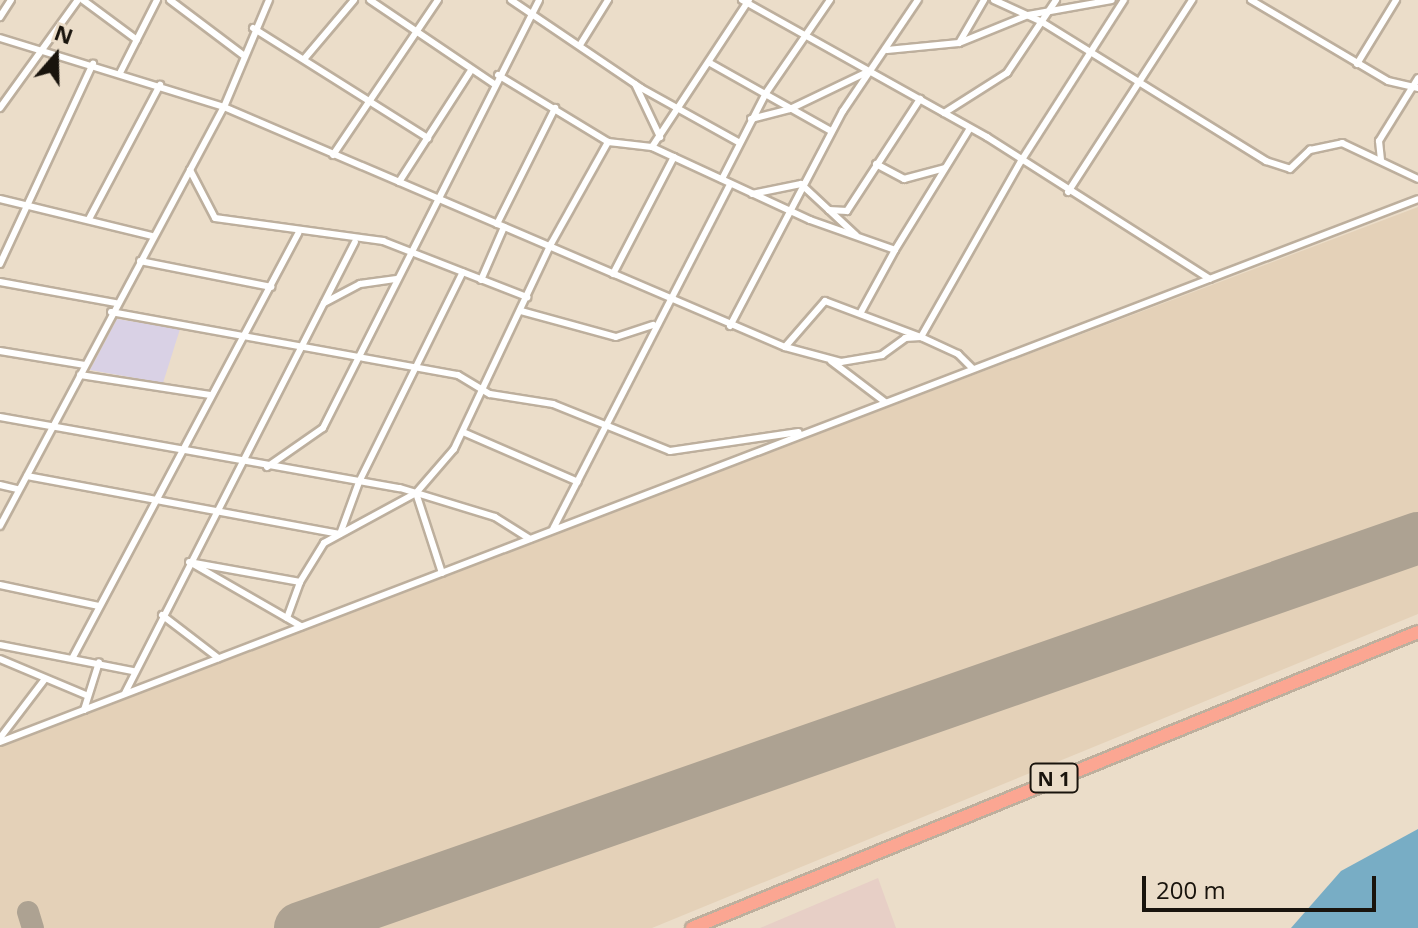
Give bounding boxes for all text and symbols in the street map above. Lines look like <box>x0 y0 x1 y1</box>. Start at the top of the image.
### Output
north arrow <box>16 16 96 96</box>
text: N <box>51 16 78 51</box>
road number: N 1 <box>1028 762 1080 794</box>
scale bar <box>1146 860 1380 910</box>
text: 200 m <box>1156 873 1226 906</box>

